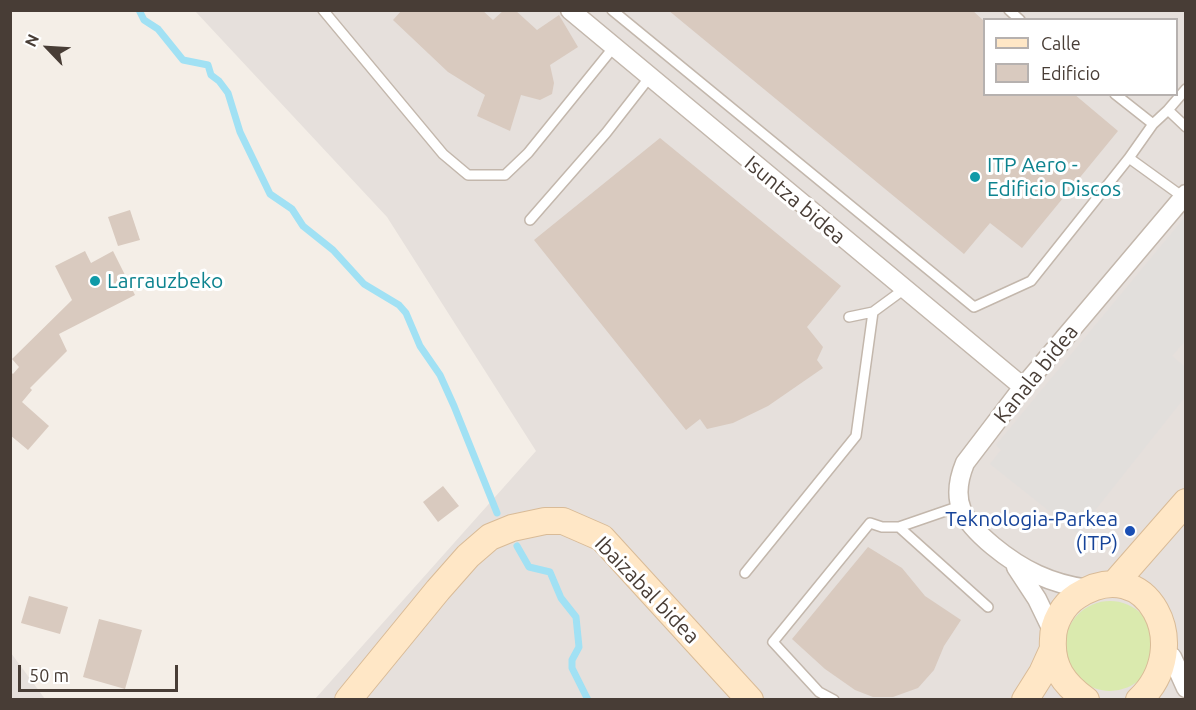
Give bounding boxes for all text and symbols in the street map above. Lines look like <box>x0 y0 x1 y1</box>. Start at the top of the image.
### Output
north arrow <box>18 18 78 78</box>
legend <box>983 18 1178 96</box>
text: N <box>21 31 42 50</box>
text: Calle <box>1041 33 1081 53</box>
text: Edificio <box>1041 63 1100 83</box>
street label: Isuntza bidea <box>739 150 851 250</box>
place label: ITP Aero - Edificio Discos <box>987 152 1121 202</box>
marker: ITP Aero - Edificio Discos <box>968 170 982 184</box>
place label: Larrauzbeko <box>107 268 223 294</box>
marker: Larrauzbeko <box>88 274 102 288</box>
street label: Kanala bidea <box>989 320 1083 428</box>
place label: Teknologia-Parkea (ITP) <box>945 506 1118 556</box>
marker: Teknologia-Parkea (ITP) <box>1123 524 1137 538</box>
street label: Ibaizabal bidea <box>590 531 704 649</box>
scale bar <box>21 653 182 691</box>
text: 50 m <box>29 665 69 685</box>

